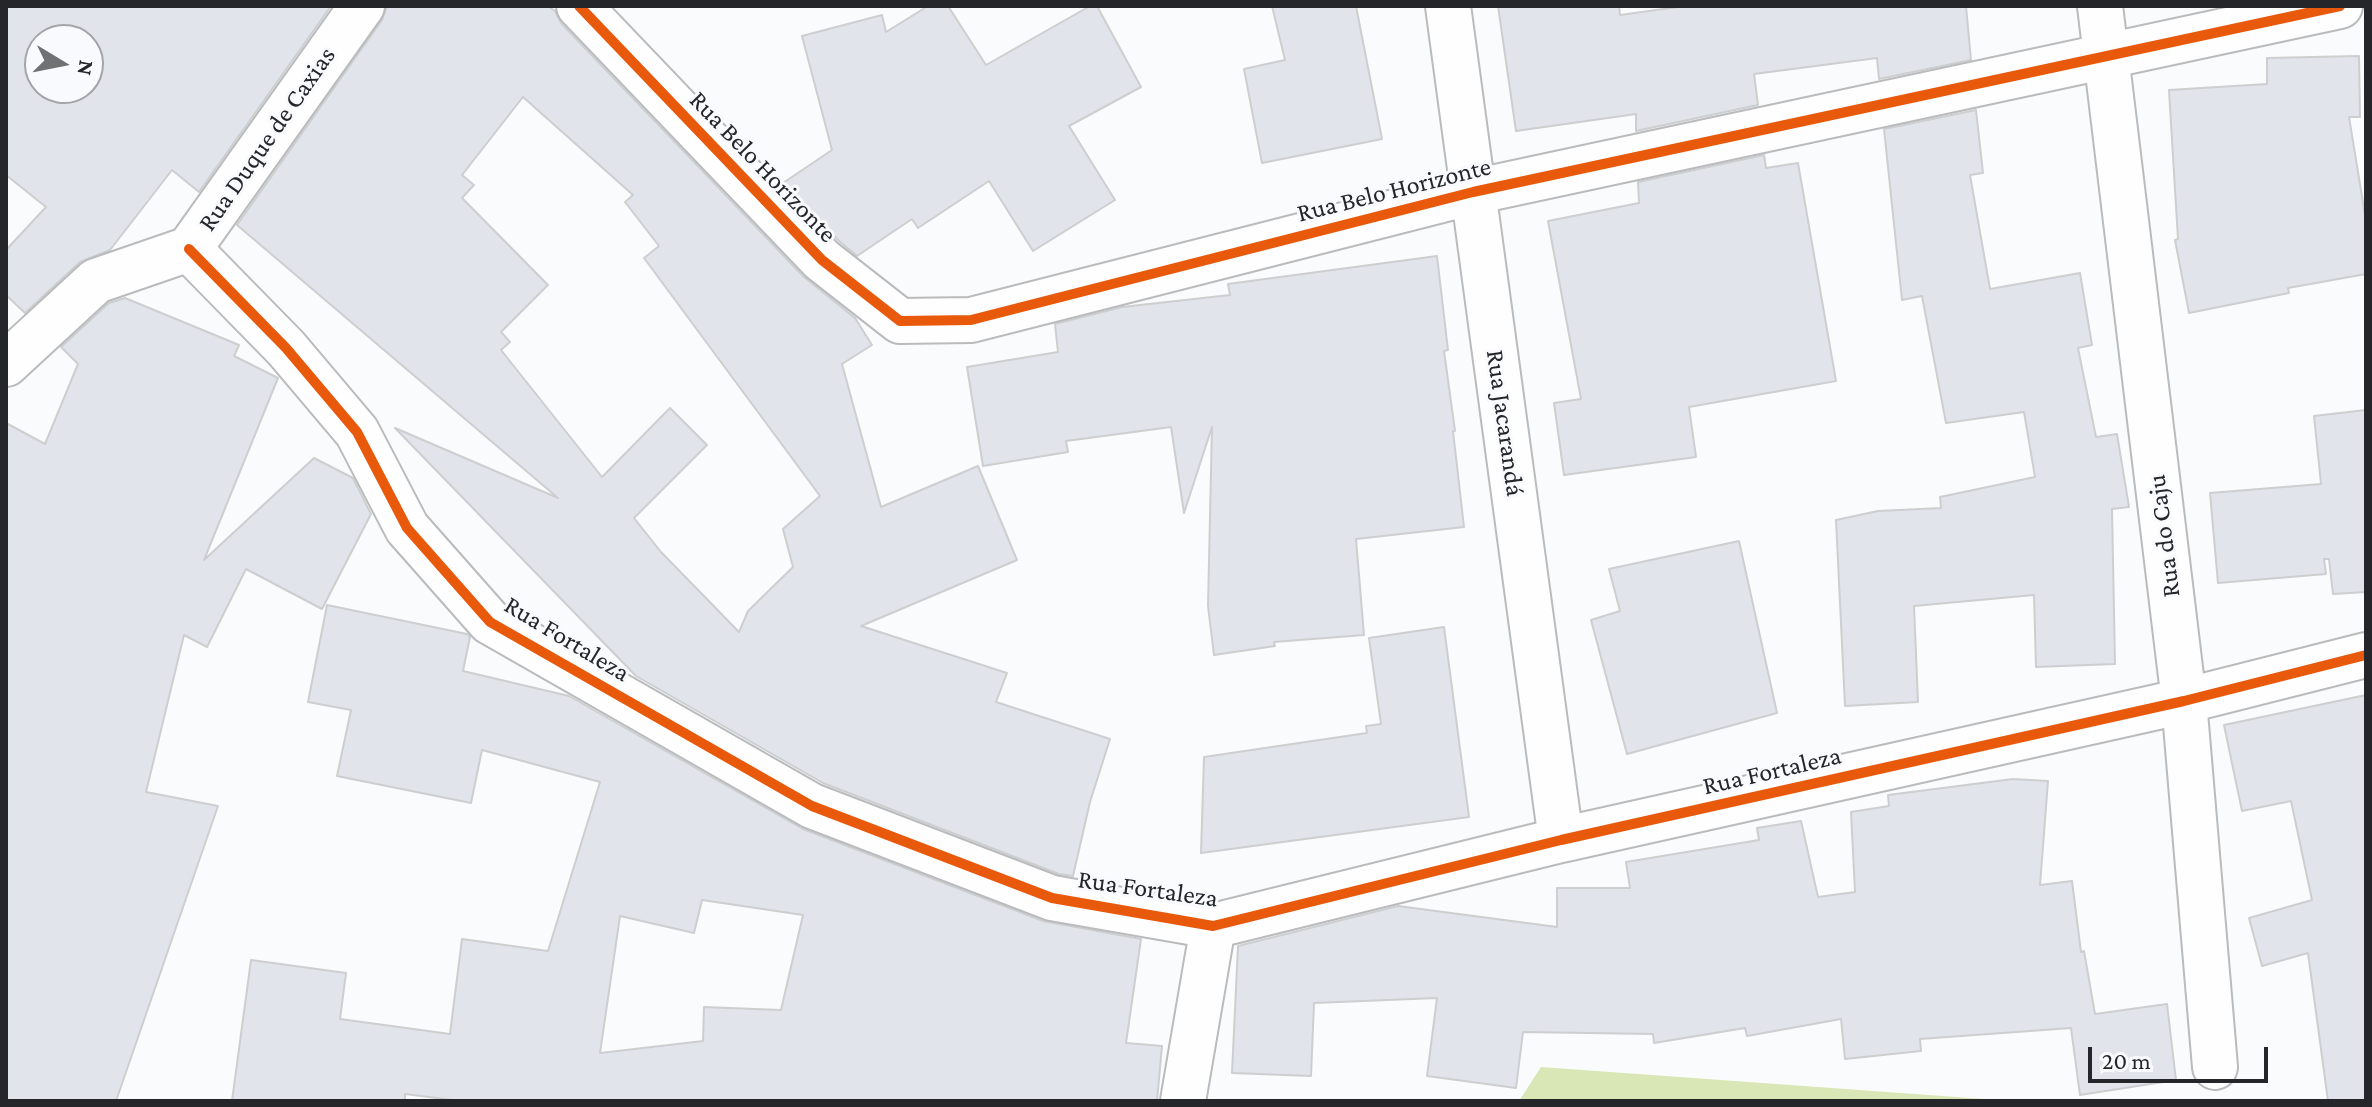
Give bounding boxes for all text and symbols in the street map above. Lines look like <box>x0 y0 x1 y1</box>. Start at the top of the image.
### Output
north arrow <box>24 24 104 104</box>
street label: Rua Duque de Caxias <box>192 41 342 237</box>
text: N <box>73 58 100 77</box>
street label: Rua Belo Horizonte <box>683 85 843 249</box>
street label: Rua Belo Horizonte <box>1294 151 1494 229</box>
street label: Rua Jacarandá <box>1479 348 1531 498</box>
street label: Rua do Caju <box>2141 473 2187 599</box>
street label: Rua Fortaleza <box>499 589 635 689</box>
street label: Rua Fortaleza <box>1700 740 1844 802</box>
street label: Rua Fortaleza <box>1076 864 1220 914</box>
scale bar <box>2092 1031 2272 1081</box>
text: 20 m <box>2102 1047 2151 1074</box>

